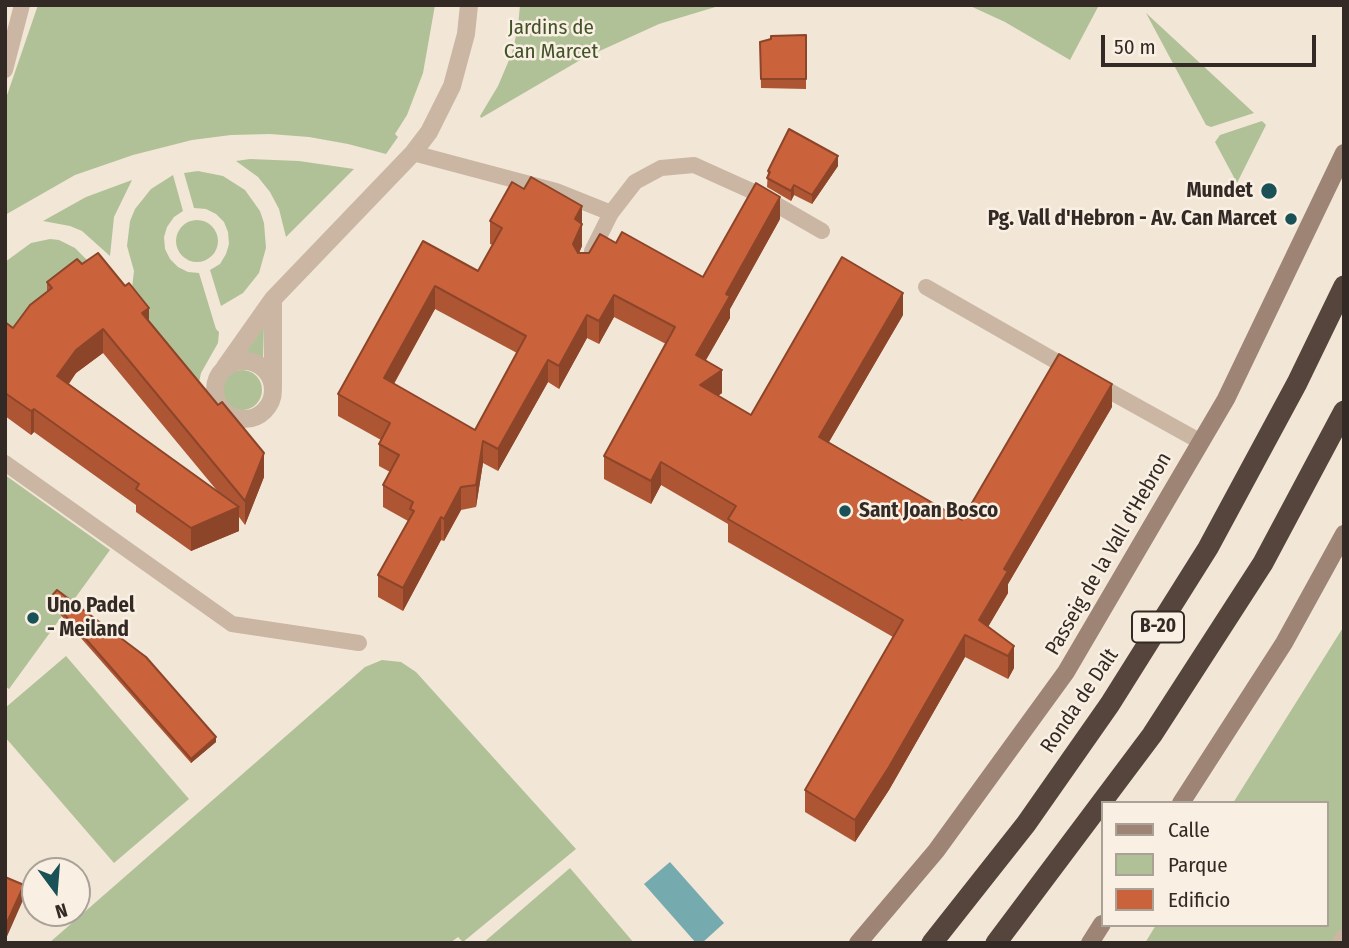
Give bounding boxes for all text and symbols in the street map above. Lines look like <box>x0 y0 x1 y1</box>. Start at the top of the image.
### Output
park label: Jardins de Can Marcet <box>504 15 598 65</box>
scale bar <box>1104 21 1319 65</box>
text: 50 m <box>1114 34 1156 60</box>
place label: Mundet <box>1186 178 1253 204</box>
marker: Mundet <box>1259 181 1279 201</box>
place label: Pg. Vall d'Hebron - Av. Can Marcet <box>988 206 1277 232</box>
marker: Pg. Vall d'Hebron - Av. Can Marcet <box>1283 211 1299 227</box>
street label: Passeig de la Vall d'Hebron <box>1041 448 1177 660</box>
place label: Sant Joan Bosco <box>859 498 998 524</box>
marker: Sant Joan Bosco <box>837 503 853 519</box>
place label: Uno Padel - Meiland <box>47 593 135 643</box>
marker: Uno Padel - Meiland <box>25 610 41 626</box>
road number: B-20 <box>1132 612 1184 642</box>
street label: Ronda de Dalt <box>1036 644 1124 758</box>
legend <box>1100 801 1328 927</box>
text: Calle <box>1168 817 1210 843</box>
text: Parque <box>1168 852 1228 878</box>
north arrow <box>21 857 91 927</box>
text: Edificio <box>1168 887 1230 913</box>
text: N <box>53 898 70 923</box>

